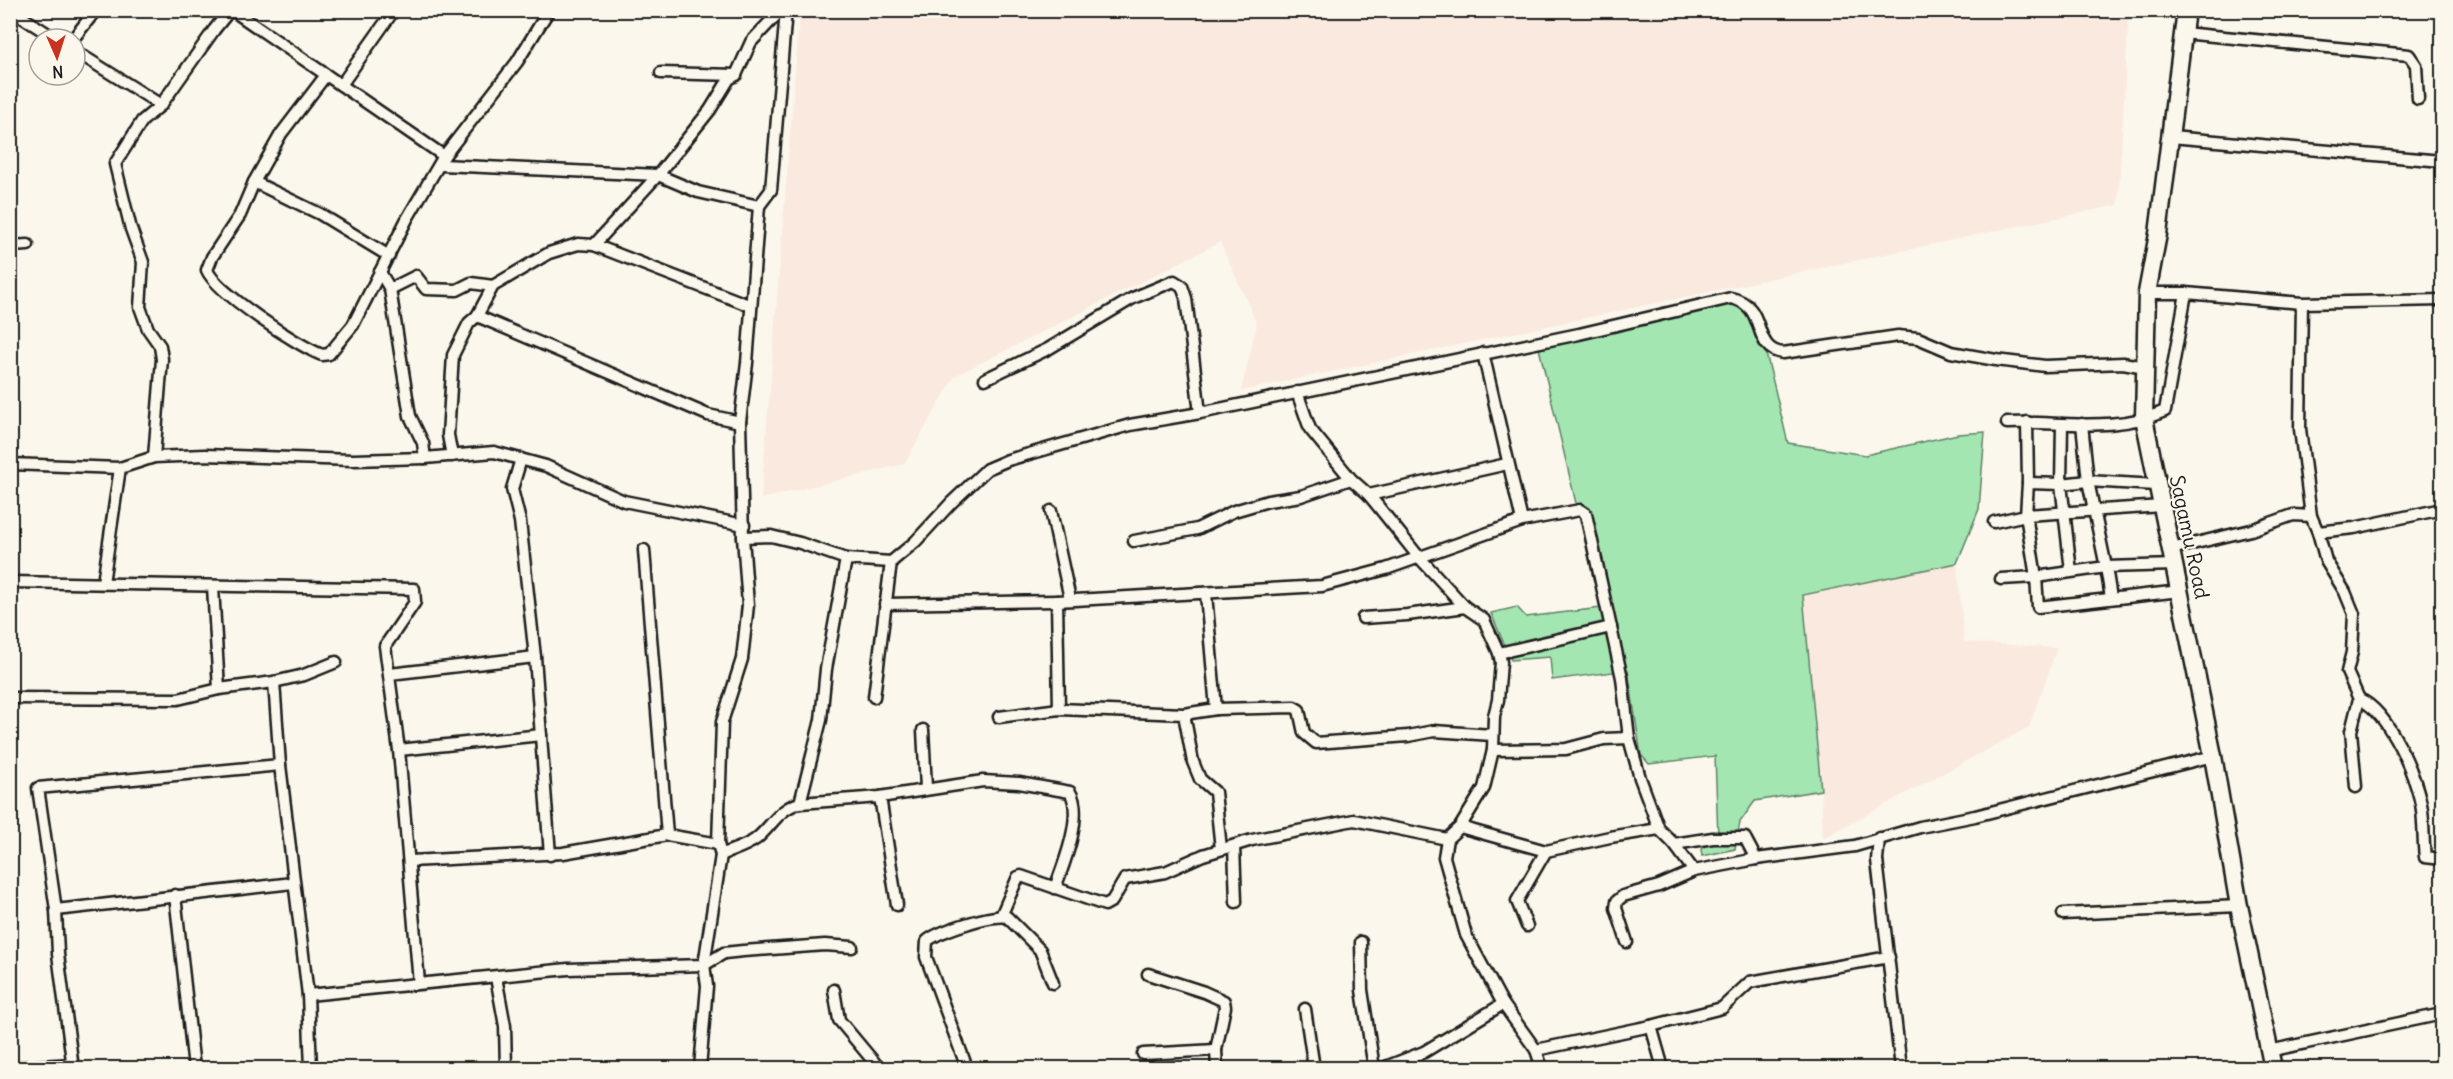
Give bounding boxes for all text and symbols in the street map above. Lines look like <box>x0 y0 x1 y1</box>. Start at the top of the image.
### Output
north arrow <box>27 27 87 87</box>
text: N <box>52 62 64 82</box>
street label: Sagamu Road <box>2165 473 2215 601</box>

